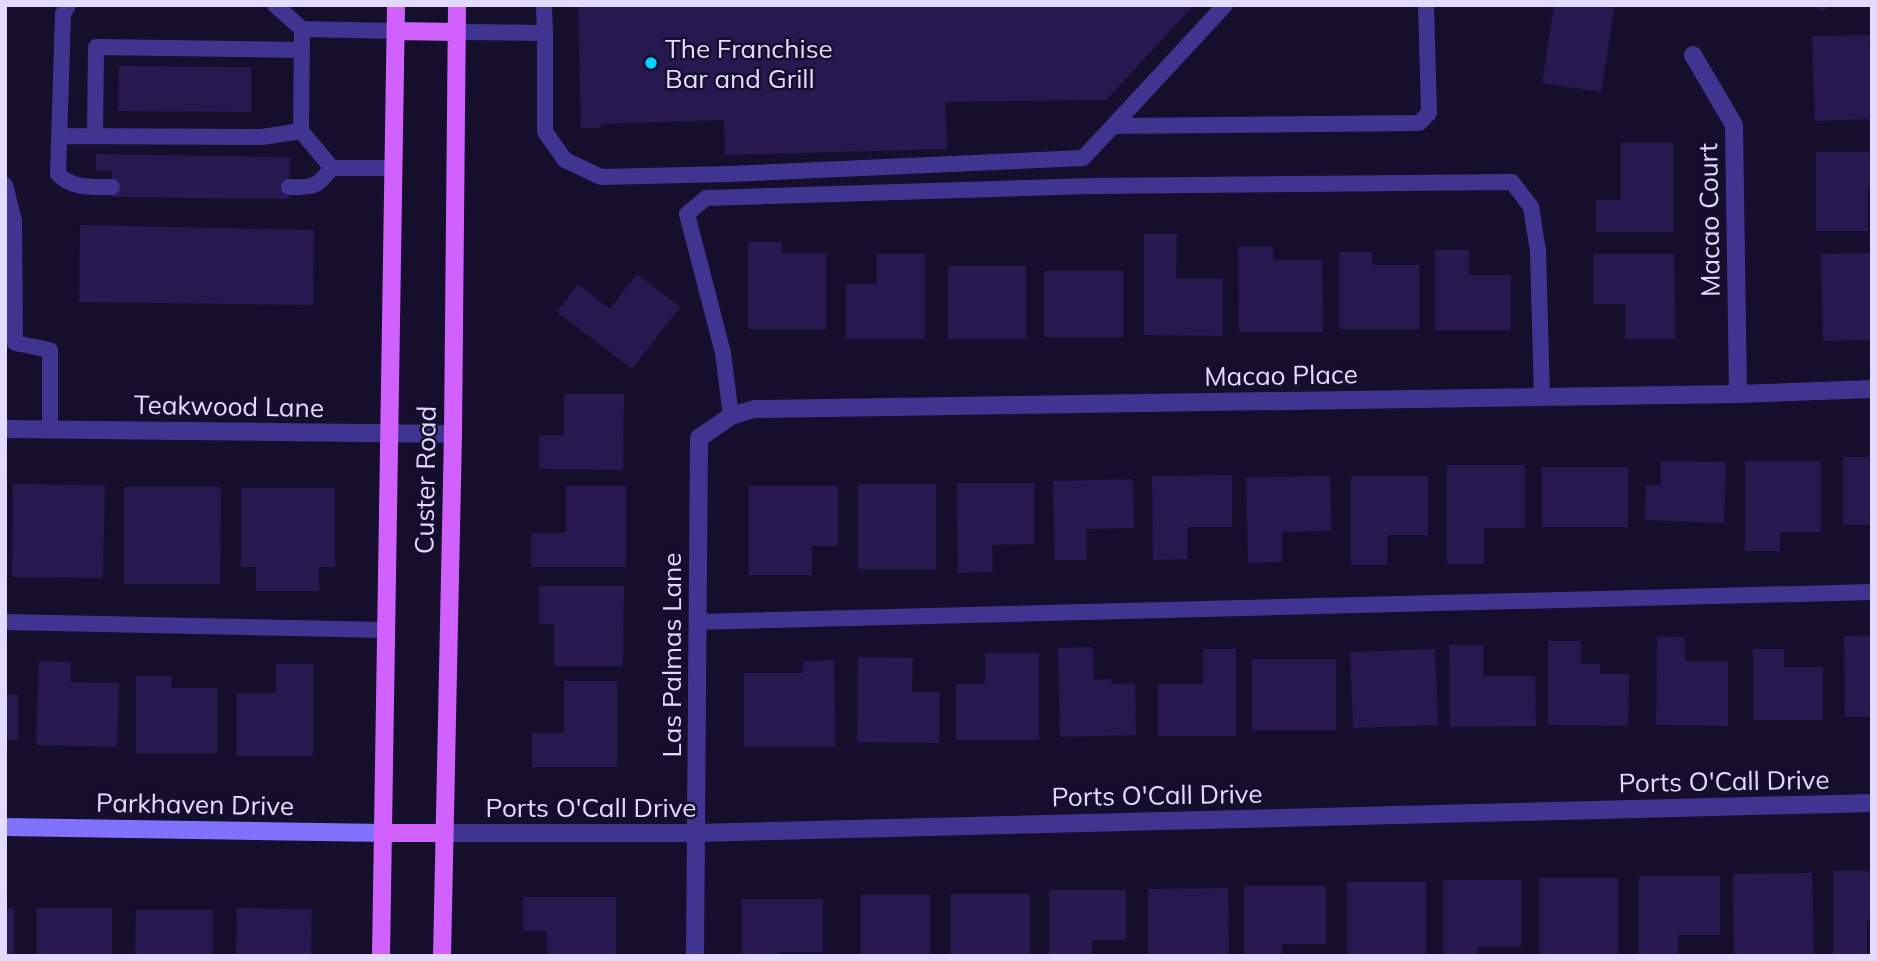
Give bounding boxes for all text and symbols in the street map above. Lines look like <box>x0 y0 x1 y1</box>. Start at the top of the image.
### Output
place label: The Franchise Bar and Grill <box>665 32 833 95</box>
marker: The Franchise Bar and Grill <box>643 55 659 71</box>
street label: Macao Court <box>1691 143 1727 297</box>
street label: Macao Place <box>1204 357 1358 393</box>
street label: Teakwood Lane <box>134 388 324 424</box>
street label: Custer Road <box>407 406 443 554</box>
street label: Las Palmas Lane <box>655 553 688 757</box>
street label: Ports O'Call Drive <box>1618 763 1830 799</box>
street label: Ports O'Call Drive <box>1051 777 1263 813</box>
street label: Parkhaven Drive <box>96 786 294 822</box>
street label: Ports O'Call Drive <box>486 791 696 824</box>

